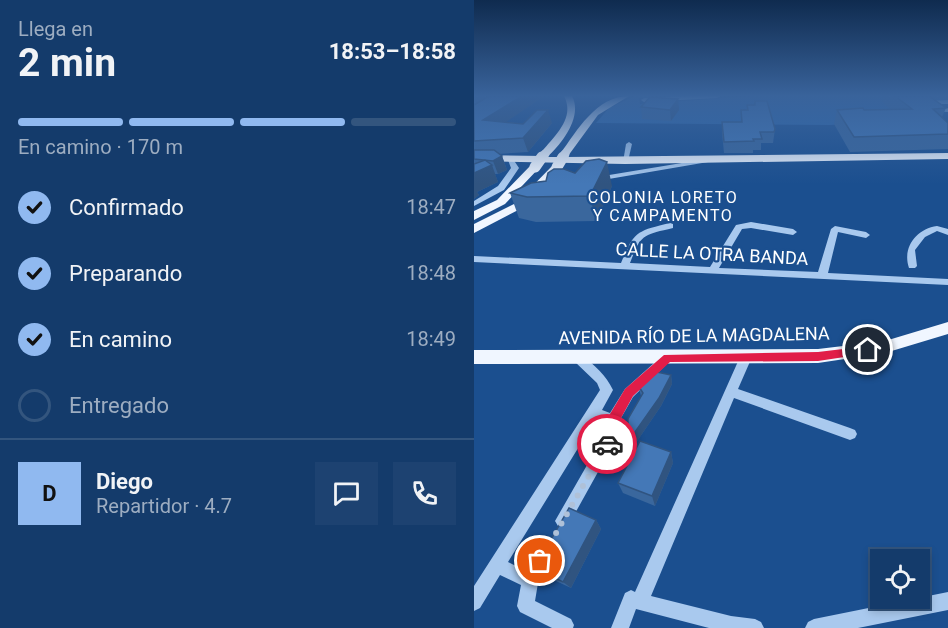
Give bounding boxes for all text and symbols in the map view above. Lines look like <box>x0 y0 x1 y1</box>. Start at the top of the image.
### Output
text: Llega en <box>18 17 93 41</box>
text: 18:53–18:58 <box>329 39 456 64</box>
text: 2 min <box>18 40 116 86</box>
text: En camino · 170 m <box>18 135 183 159</box>
district label: COLONIA LORETO Y CAMPAMENTO <box>588 188 738 225</box>
icon: check <box>18 191 51 224</box>
text: Confirmado <box>69 195 184 220</box>
text: 18:47 <box>406 195 456 219</box>
street label: CALLE LA OTRA BANDA <box>615 238 809 269</box>
icon: check <box>18 257 51 290</box>
text: Preparando <box>69 261 182 286</box>
text: 18:48 <box>406 261 456 285</box>
icon: check <box>18 323 51 356</box>
street label: AVENIDA RÍO DE LA MAGDALENA <box>558 323 830 348</box>
pin <box>842 324 893 375</box>
text: En camino <box>69 327 172 352</box>
text: 18:49 <box>406 327 456 351</box>
icon: home <box>851 333 884 366</box>
text: Entregado <box>69 393 169 418</box>
courier <box>577 414 637 474</box>
icon: car <box>591 428 624 461</box>
button: chat <box>315 462 378 525</box>
button: phone <box>393 462 456 525</box>
text: Diego <box>96 469 153 494</box>
text: D <box>42 481 57 506</box>
text: Repartidor · 4.7 <box>96 494 232 518</box>
pin <box>514 535 565 586</box>
icon: bag <box>523 544 556 577</box>
map controls <box>870 549 930 609</box>
button: locate <box>870 549 930 609</box>

